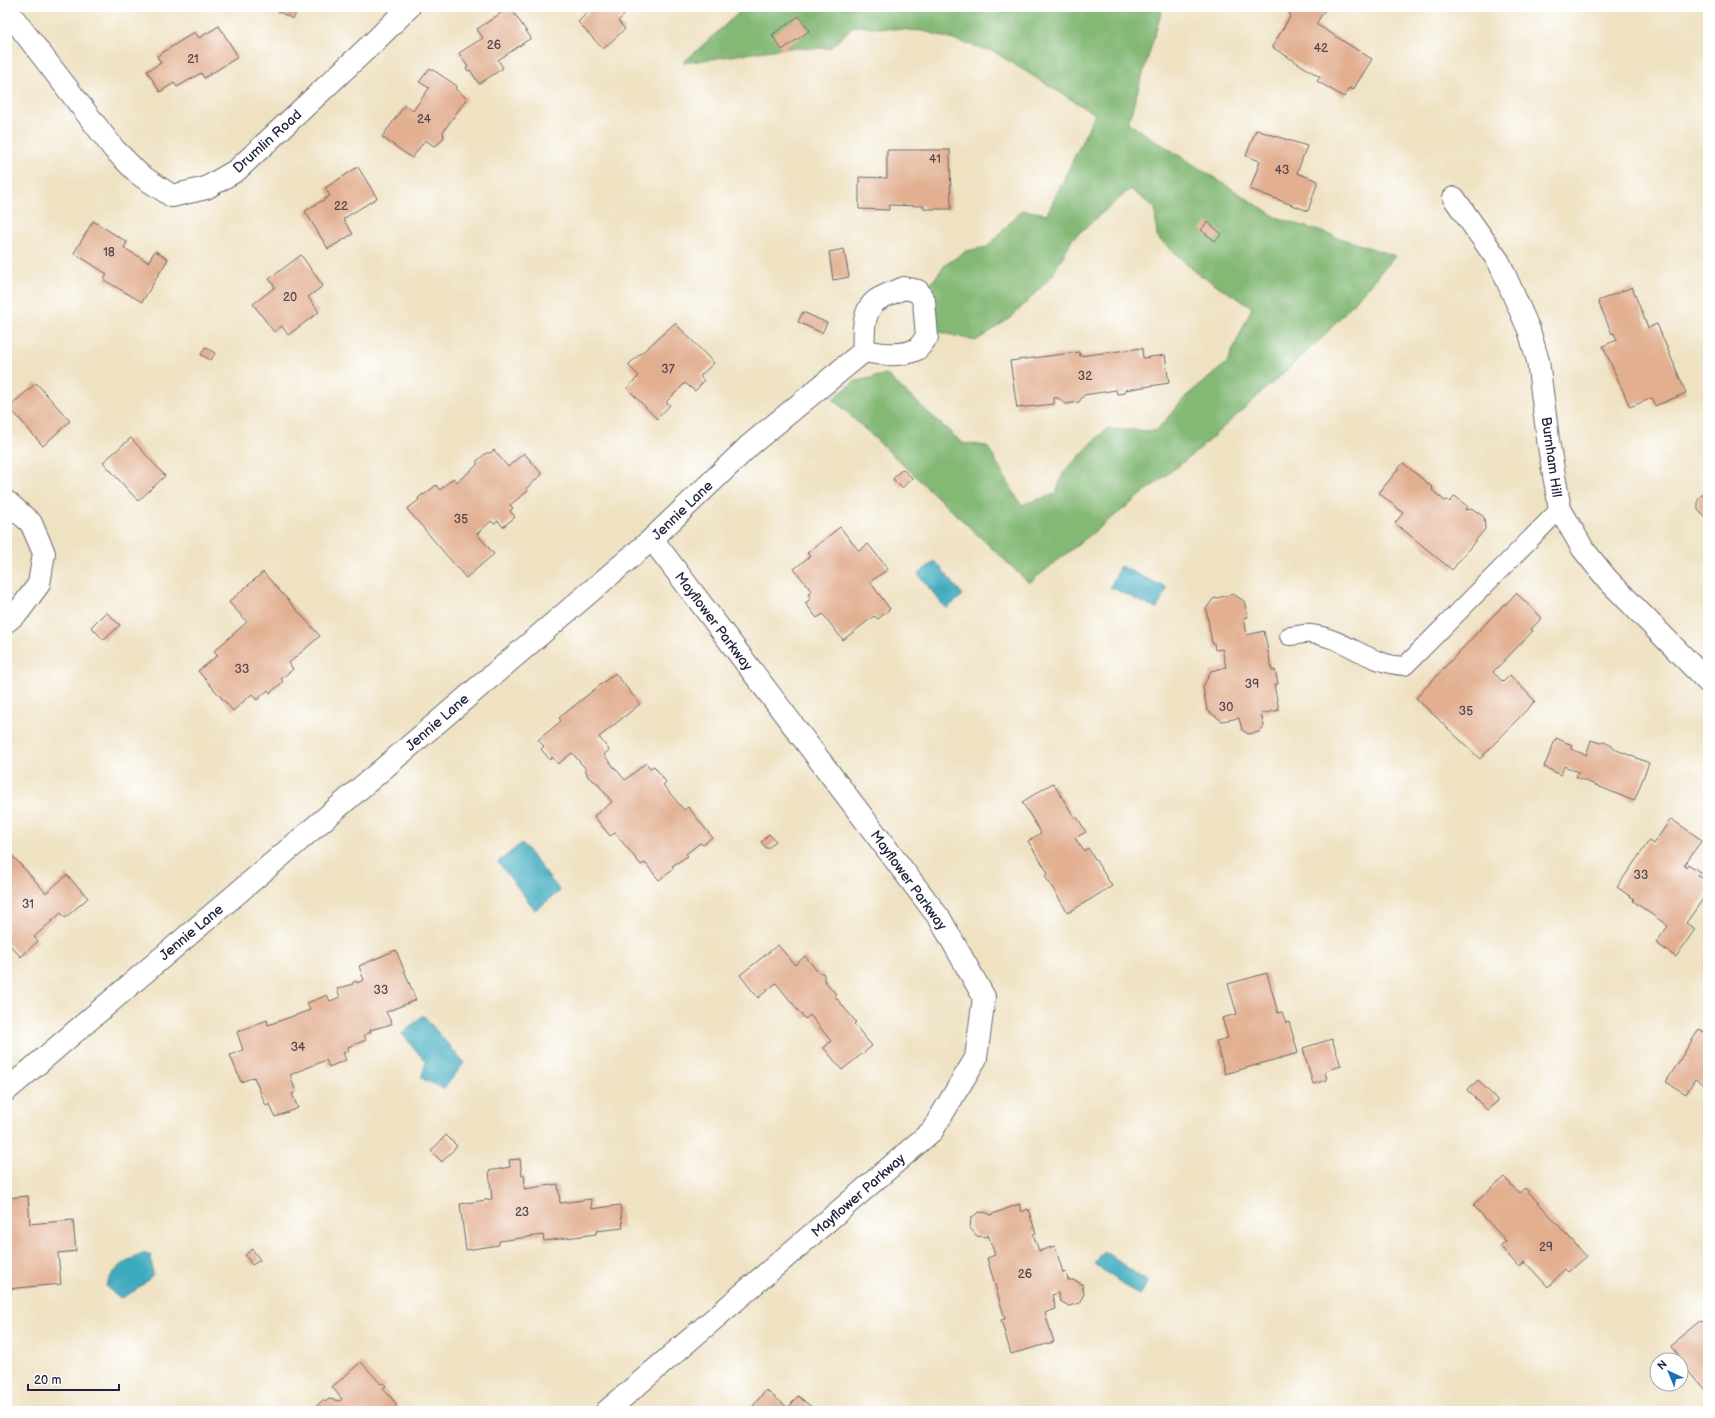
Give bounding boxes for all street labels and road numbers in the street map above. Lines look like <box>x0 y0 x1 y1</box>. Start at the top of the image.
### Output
street label: Drumlin Road <box>229 106 305 177</box>
street label: Burnham Hill <box>1537 416 1566 498</box>
street label: Jennie Lane <box>648 477 716 544</box>
street label: Mayflower Parkway <box>671 569 757 674</box>
street label: Jennie Lane <box>402 690 472 754</box>
street label: Mayflower Parkway <box>867 827 951 934</box>
street label: Jennie Lane <box>156 901 227 964</box>
street label: Mayflower Parkway <box>808 1150 909 1241</box>

